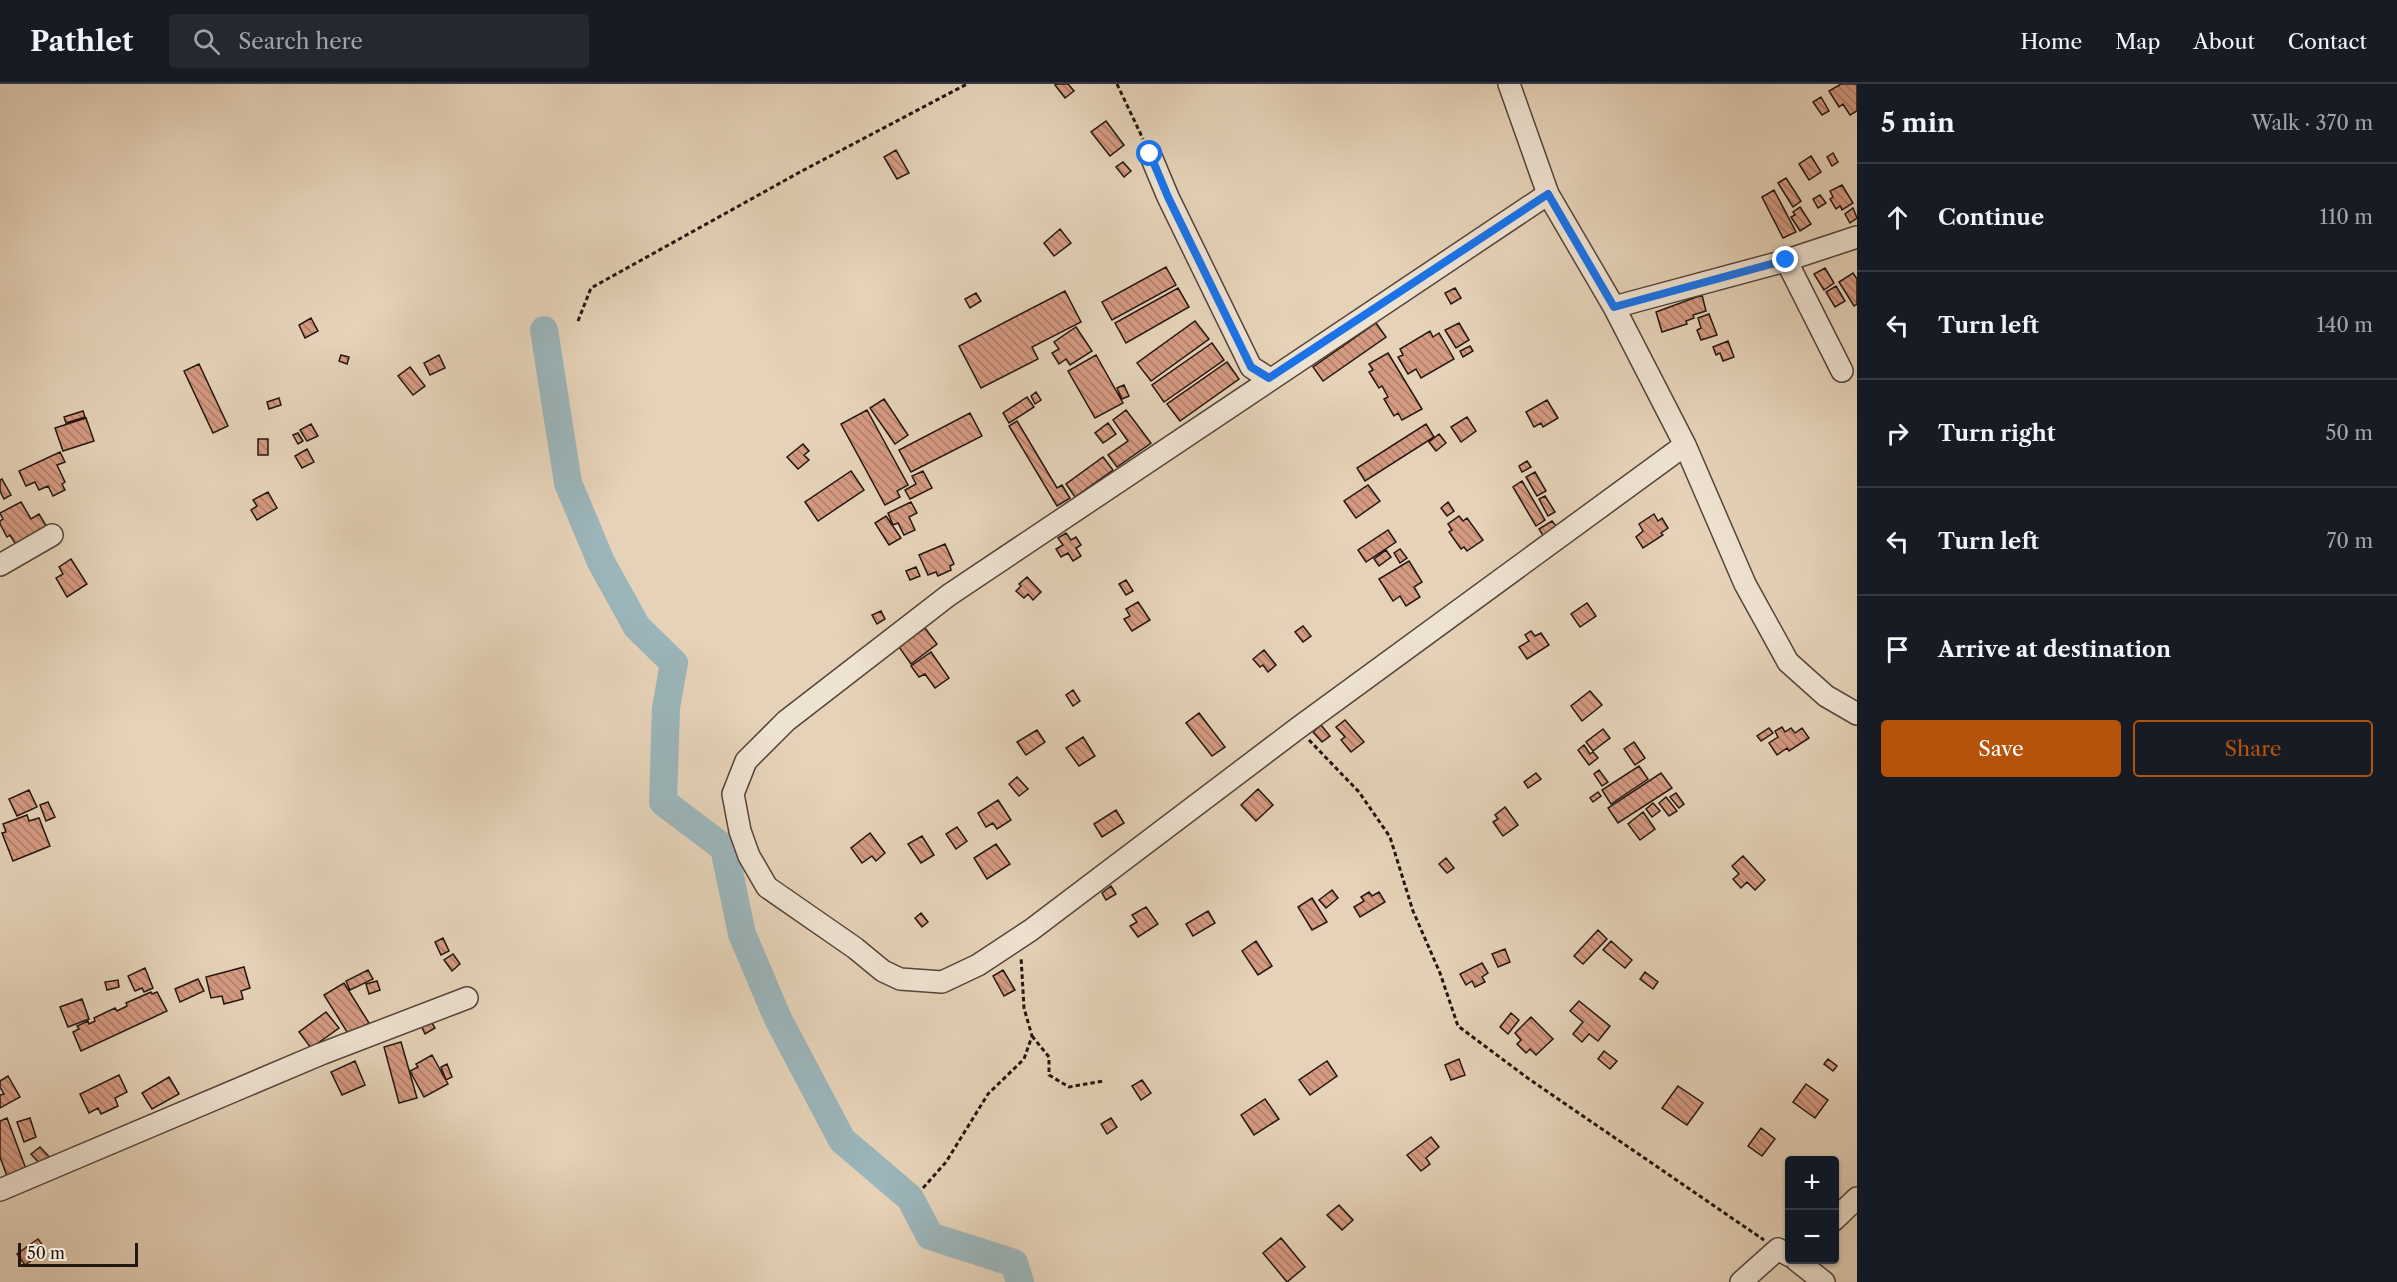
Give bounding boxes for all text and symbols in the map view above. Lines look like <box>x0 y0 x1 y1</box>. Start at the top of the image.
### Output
search box <box>169 14 589 68</box>
text: Pathlet <box>30 24 133 58</box>
icon: search <box>190 25 223 58</box>
text: Search here <box>238 28 363 55</box>
text: Home <box>2021 29 2082 54</box>
text: Map <box>2115 29 2160 54</box>
text: About <box>2193 29 2255 54</box>
text: Contact <box>2288 29 2367 54</box>
text: 5 min <box>1881 107 1955 139</box>
text: Walk · 370 m <box>2251 111 2373 135</box>
route start <box>1136 140 1162 166</box>
icon: ahead <box>1881 201 1914 234</box>
text: Continue <box>1938 204 2044 231</box>
text: 110 m <box>2320 205 2373 229</box>
route end <box>1772 246 1798 272</box>
icon: left <box>1881 309 1914 342</box>
text: Turn left <box>1938 312 2039 339</box>
text: 140 m <box>2316 313 2373 337</box>
icon: right <box>1881 417 1914 450</box>
text: Turn right <box>1938 420 2056 447</box>
text: 50 m <box>2326 421 2373 445</box>
icon: left <box>1881 525 1914 558</box>
text: Turn left <box>1938 528 2039 555</box>
text: 70 m <box>2327 529 2373 553</box>
icon: arrive <box>1881 633 1914 666</box>
text: Arrive at destination <box>1938 636 2171 663</box>
button: Save <box>1881 720 2121 777</box>
button: Share <box>2133 720 2373 777</box>
map controls <box>1785 1156 1839 1264</box>
button: + <box>1785 1156 1839 1210</box>
button: − <box>1785 1210 1839 1264</box>
scale bar <box>18 1240 138 1268</box>
text: 50 m <box>27 1243 65 1263</box>

